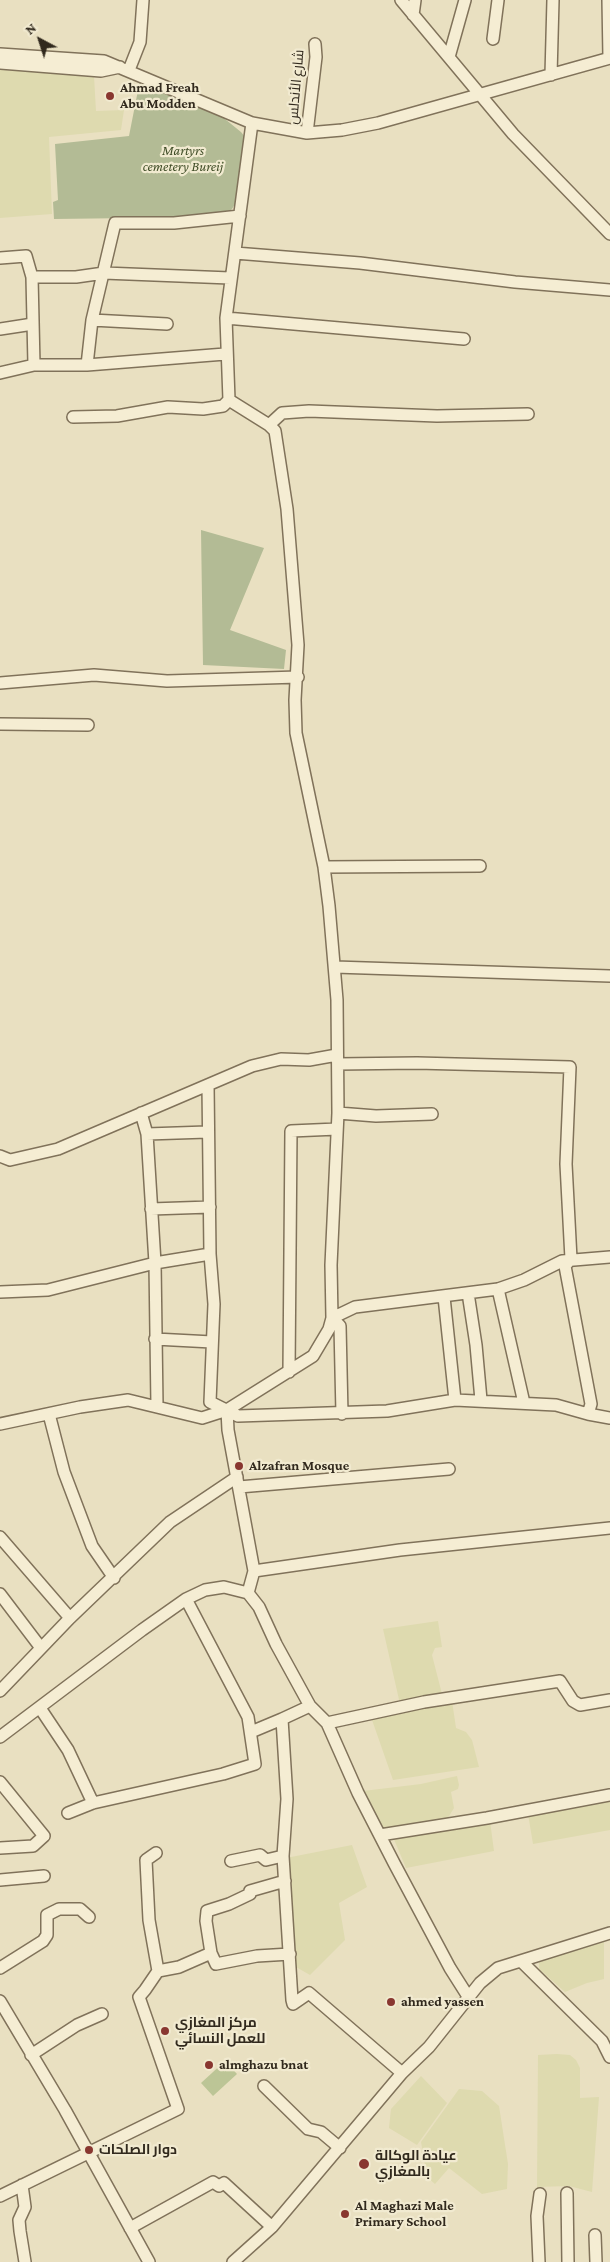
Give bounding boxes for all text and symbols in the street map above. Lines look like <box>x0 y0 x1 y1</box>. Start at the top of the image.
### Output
north arrow <box>15 15 65 65</box>
text: N <box>22 19 39 38</box>
street label: شارع الأندلس <box>284 49 308 125</box>
place label: Ahmad Freah Abu Modden <box>120 80 199 112</box>
marker: Ahmad Freah Abu Modden <box>104 90 116 102</box>
park label: Martyrs cemetery Bureij <box>143 143 223 176</box>
place label: Alzafran Mosque <box>249 1458 349 1474</box>
marker: Alzafran Mosque <box>233 1460 245 1472</box>
place label: ahmed yassen <box>401 1994 484 2010</box>
marker: ahmed yassen <box>385 1996 397 2008</box>
place label: مركز المغازي للعمل النسائي <box>175 2015 265 2048</box>
marker: مركز المغازي للعمل النسائي <box>159 2025 171 2037</box>
place label: almghazu bnat <box>219 2057 308 2073</box>
marker: almghazu bnat <box>203 2059 215 2071</box>
place label: دوار الصلحات <box>99 2142 177 2158</box>
marker: دوار الصلحات <box>83 2144 95 2156</box>
place label: عيادة الوكالة بالمغازي <box>375 2148 457 2180</box>
marker: عيادة الوكالة بالمغازي <box>357 2157 371 2171</box>
place label: Al Maghazi Male Primary School <box>355 2198 454 2230</box>
marker: Al Maghazi Male Primary School <box>339 2208 351 2220</box>

